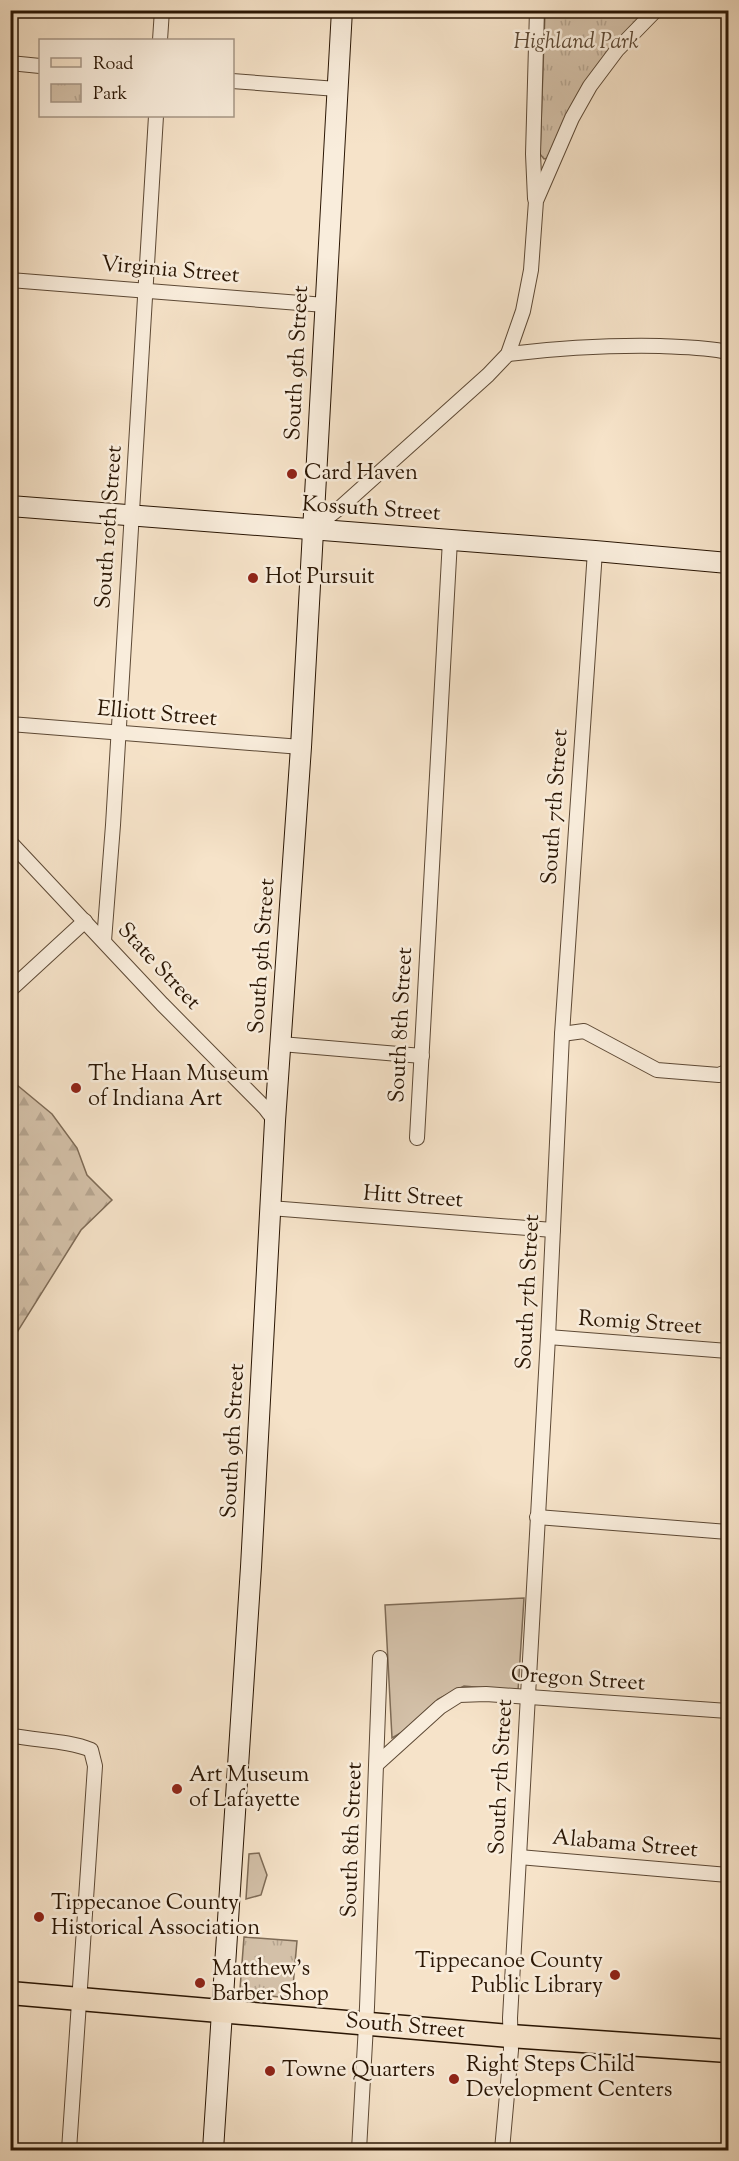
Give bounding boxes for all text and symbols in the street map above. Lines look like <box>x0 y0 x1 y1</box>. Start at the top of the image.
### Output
park label: Highland Park <box>513 27 639 59</box>
legend <box>39 39 234 117</box>
text: Road <box>93 52 133 78</box>
text: Park <box>93 82 128 108</box>
street label: Virginia Street <box>100 249 241 293</box>
street label: South 9th Street <box>278 284 318 441</box>
street label: South 10th Street <box>88 444 132 610</box>
place label: Card Haven <box>304 458 418 490</box>
marker: Card Haven <box>285 467 299 481</box>
street label: Kossuth Street <box>301 489 442 531</box>
place label: Hot Pursuit <box>265 562 375 594</box>
marker: Hot Pursuit <box>246 571 260 585</box>
street label: Elliott Street <box>96 694 219 736</box>
street label: South 7th Street <box>535 728 577 886</box>
street label: South 9th Street <box>242 877 284 1035</box>
street label: State Street <box>109 916 207 1018</box>
street label: South 8th Street <box>382 946 422 1104</box>
place label: The Haan Museum of Indiana Art <box>88 1059 269 1116</box>
marker: The Haan Museum of Indiana Art <box>69 1081 83 1095</box>
street label: Hitt Street <box>362 1179 465 1217</box>
street label: South 7th Street <box>509 1213 549 1371</box>
street label: Romig Street <box>577 1304 703 1344</box>
street label: South 9th Street <box>214 1362 254 1519</box>
street label: Oregon Street <box>510 1659 647 1701</box>
street label: South 7th Street <box>482 1698 522 1856</box>
place label: Art Museum of Lafayette <box>189 1760 309 1817</box>
street label: South 8th Street <box>334 1761 372 1918</box>
marker: Art Museum of Lafayette <box>170 1782 184 1796</box>
street label: Alabama Street <box>551 1823 700 1867</box>
place label: Tippecanoe County Historical Association <box>51 1888 260 1945</box>
marker: Tippecanoe County Historical Association <box>32 1910 46 1924</box>
place label: Tippecanoe County Public Library <box>415 1946 603 2003</box>
place label: Matthew's Barber Shop <box>212 1954 329 2011</box>
marker: Tippecanoe County Public Library <box>608 1968 622 1982</box>
marker: Matthew's Barber Shop <box>193 1976 207 1990</box>
street label: South Street <box>344 2006 467 2048</box>
place label: Right Steps Child Development Centers <box>466 2050 672 2107</box>
place label: Towne Quarters <box>282 2055 435 2087</box>
marker: Towne Quarters <box>263 2064 277 2078</box>
marker: Right Steps Child Development Centers <box>447 2072 461 2086</box>

